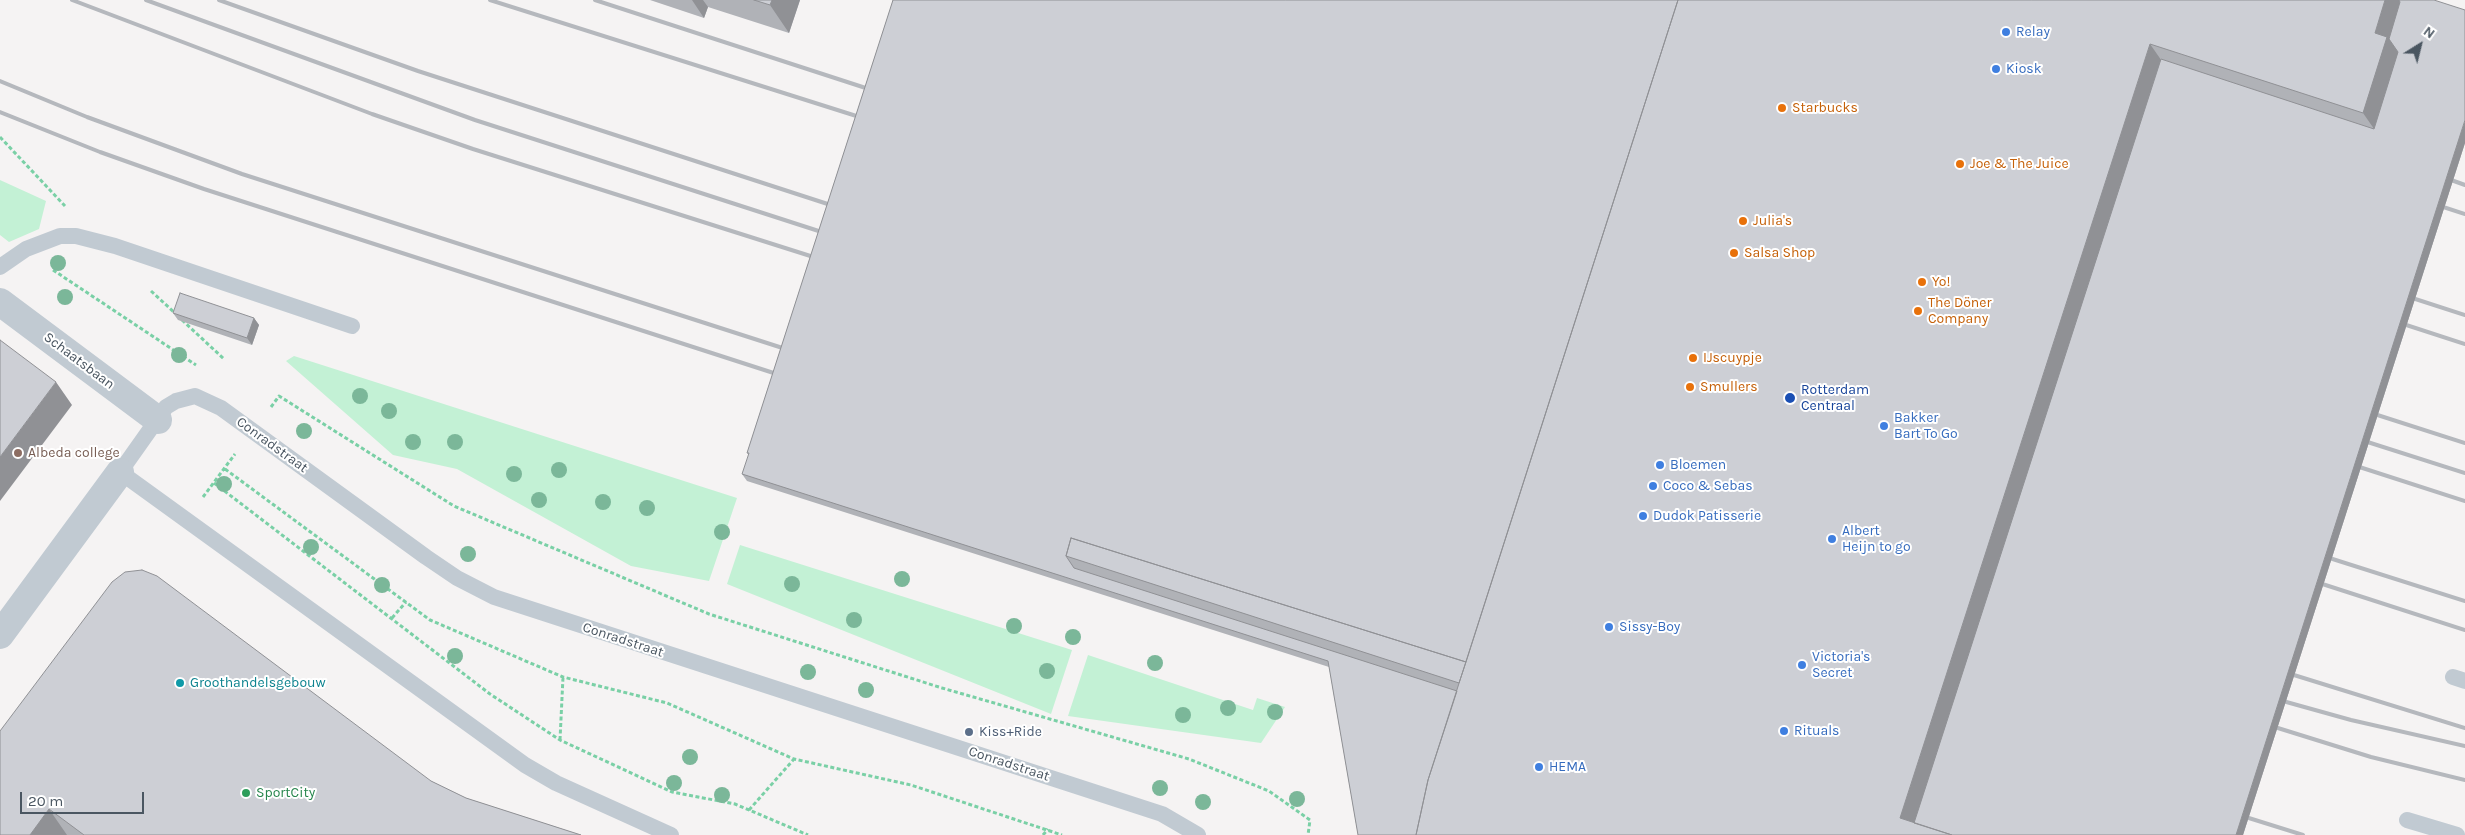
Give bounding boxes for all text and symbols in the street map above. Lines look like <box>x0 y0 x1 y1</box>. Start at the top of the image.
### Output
north arrow <box>2395 20 2445 70</box>
text: N <box>2420 23 2438 42</box>
place label: Relay <box>2016 24 2050 40</box>
marker: Relay <box>2000 26 2012 38</box>
place label: Kiosk <box>2006 61 2042 77</box>
marker: Kiosk <box>1990 63 2002 75</box>
place label: Starbucks <box>1792 100 1858 116</box>
marker: Starbucks <box>1776 102 1788 114</box>
place label: Joe & The Juice <box>1970 156 2069 172</box>
marker: Joe & The Juice <box>1954 158 1966 170</box>
place label: Julia's <box>1753 213 1792 229</box>
marker: Julia's <box>1737 215 1749 227</box>
place label: Salsa Shop <box>1744 245 1815 261</box>
marker: Salsa Shop <box>1728 247 1740 259</box>
place label: Yo! <box>1932 274 1950 290</box>
marker: Yo! <box>1916 276 1928 288</box>
place label: The Döner Company <box>1928 295 1992 328</box>
marker: The Döner Company <box>1912 305 1924 317</box>
street label: Schaatsbaan <box>40 329 118 393</box>
place label: IJscuypje <box>1703 350 1762 366</box>
marker: IJscuypje <box>1687 352 1699 364</box>
place label: Smullers <box>1700 379 1757 395</box>
marker: Smullers <box>1684 381 1696 393</box>
place label: Rotterdam Centraal <box>1801 382 1869 414</box>
marker: Rotterdam Centraal <box>1783 391 1797 405</box>
place label: Bakker Bart To Go <box>1894 410 1958 442</box>
street label: Conradstraat <box>233 413 311 477</box>
marker: Bakker Bart To Go <box>1878 420 1890 432</box>
place label: Albeda college <box>28 445 120 461</box>
marker: Albeda college <box>12 447 24 459</box>
place label: Bloemen <box>1670 457 1726 473</box>
marker: Bloemen <box>1654 459 1666 471</box>
place label: Coco & Sebas <box>1663 478 1753 494</box>
marker: Coco & Sebas <box>1647 480 1659 492</box>
place label: Dudok Patisserie <box>1653 508 1761 524</box>
marker: Dudok Patisserie <box>1637 510 1649 522</box>
place label: Albert Heijn to go <box>1842 523 1911 556</box>
marker: Albert Heijn to go <box>1826 533 1838 545</box>
street label: Conradstraat <box>580 619 666 661</box>
place label: Sissy-Boy <box>1619 619 1680 635</box>
marker: Sissy-Boy <box>1603 621 1615 633</box>
place label: Victoria's Secret <box>1812 649 1870 682</box>
marker: Victoria's Secret <box>1796 659 1808 671</box>
place label: Groothandelsgebouw <box>190 675 326 691</box>
marker: Groothandelsgebouw <box>174 677 186 689</box>
place label: Rituals <box>1794 723 1839 739</box>
place label: Kiss+Ride <box>979 724 1042 740</box>
marker: Rituals <box>1778 725 1790 737</box>
marker: Kiss+Ride <box>963 726 975 738</box>
street label: Conradstraat <box>966 743 1052 785</box>
place label: HEMA <box>1549 759 1586 775</box>
marker: HEMA <box>1533 761 1545 773</box>
scale bar <box>22 782 146 814</box>
place label: SportCity <box>256 785 315 801</box>
marker: SportCity <box>240 787 252 799</box>
text: 20 m <box>28 792 63 810</box>

